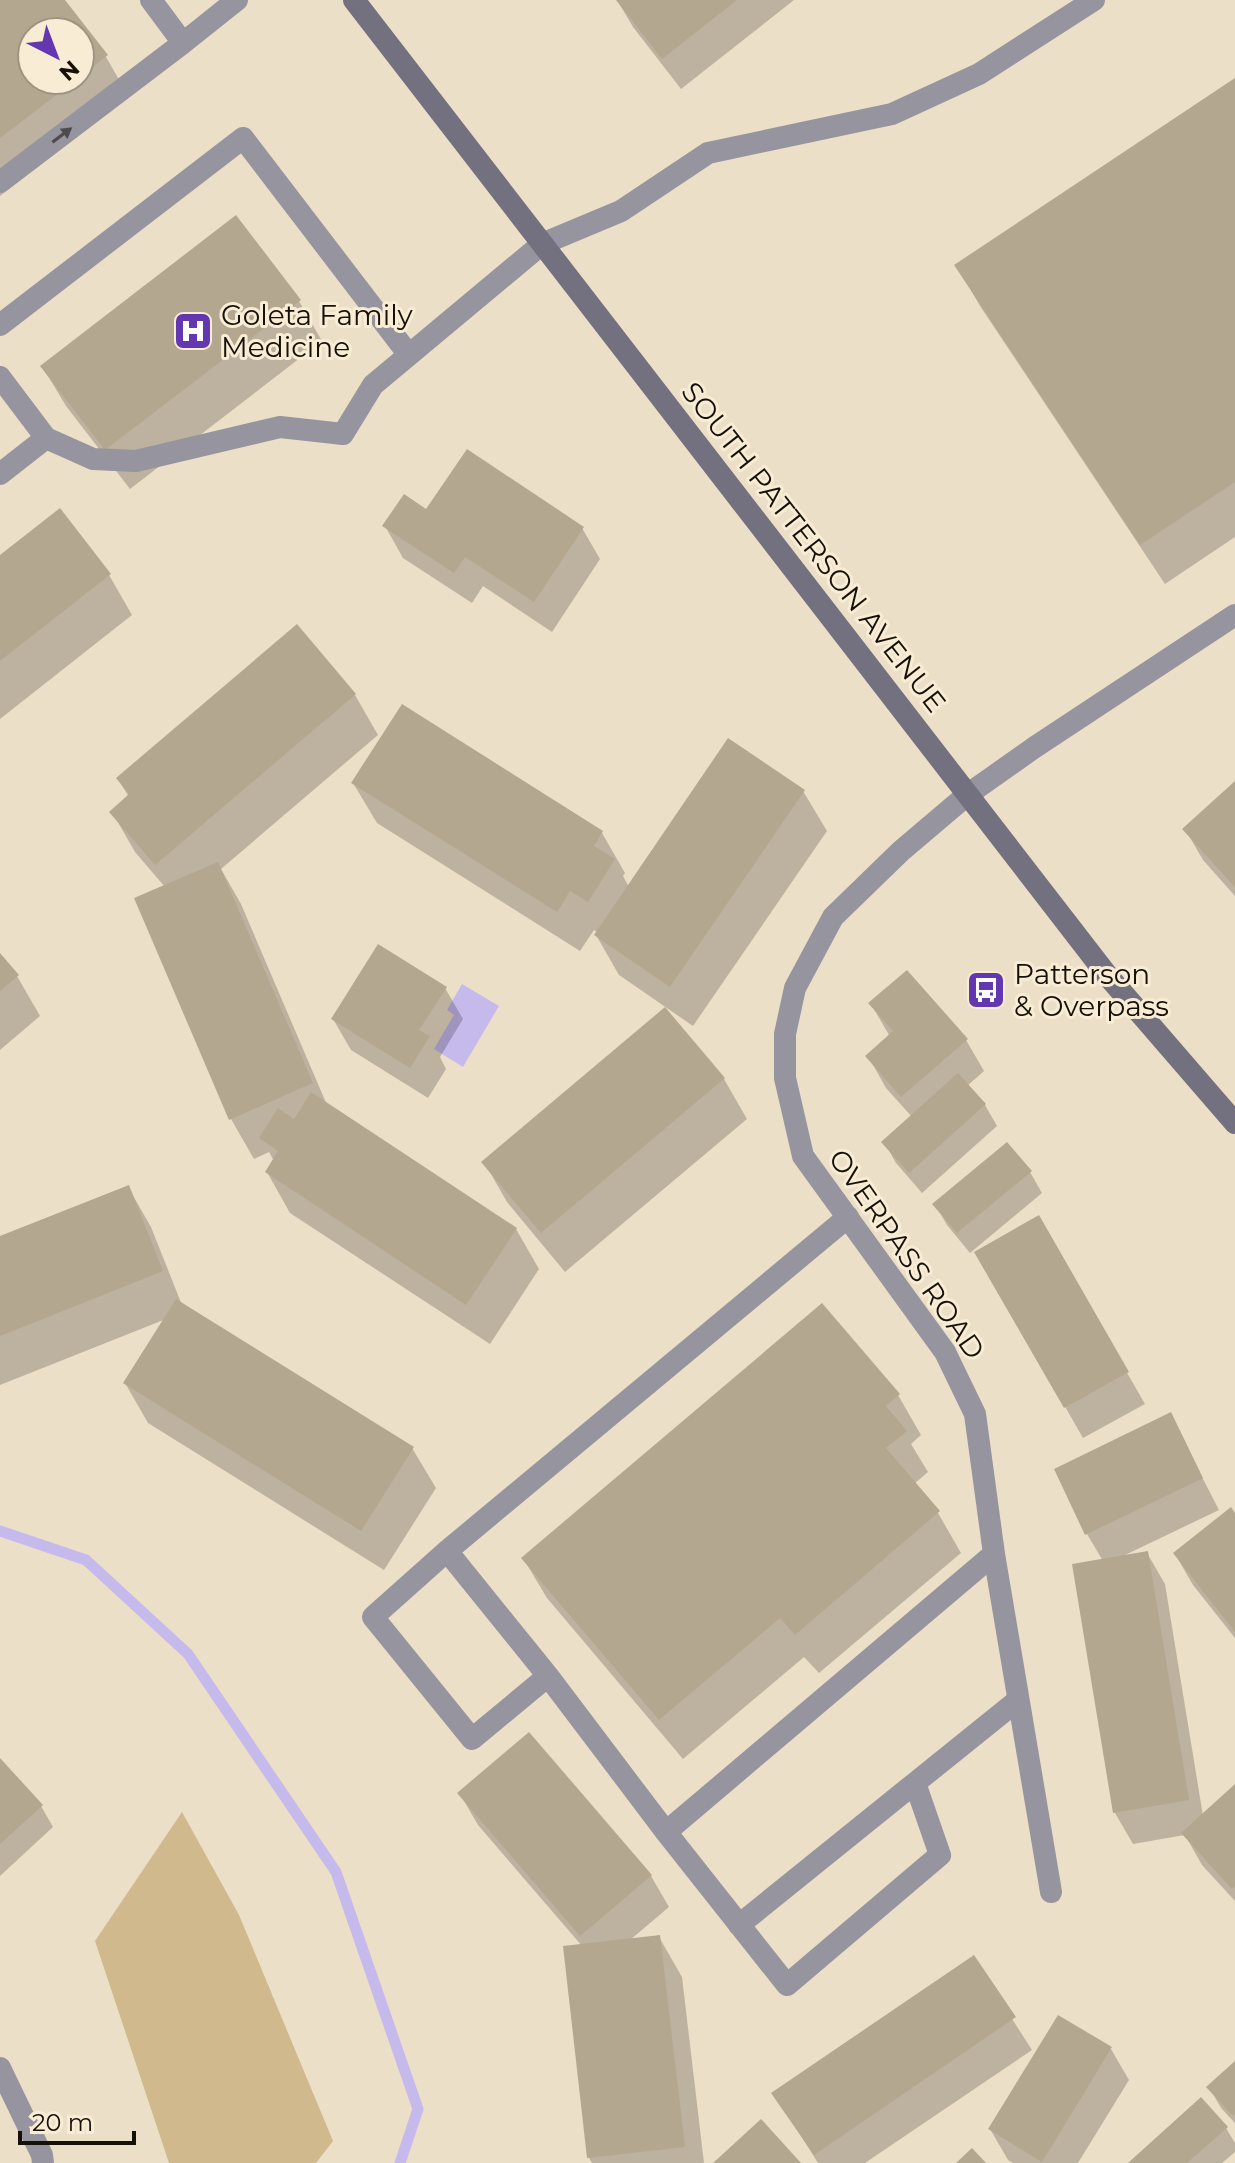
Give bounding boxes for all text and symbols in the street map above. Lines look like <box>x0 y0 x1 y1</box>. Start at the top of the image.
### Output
north arrow <box>16 16 96 96</box>
text: N <box>53 55 85 86</box>
one-way arrow <box>52 127 72 143</box>
place label: Goleta Family Medicine <box>221 298 414 364</box>
hospital icon: Goleta Family Medicine <box>172 310 214 352</box>
street label: SOUTH PATTERSON AVENUE <box>675 375 953 719</box>
place label: Patterson & Overpass <box>1014 957 1169 1023</box>
bus stop icon: Patterson & Overpass <box>965 969 1007 1011</box>
street label: OVERPASS ROAD <box>822 1143 992 1365</box>
scale bar <box>20 2095 134 2145</box>
text: 20 m <box>32 2108 93 2137</box>

